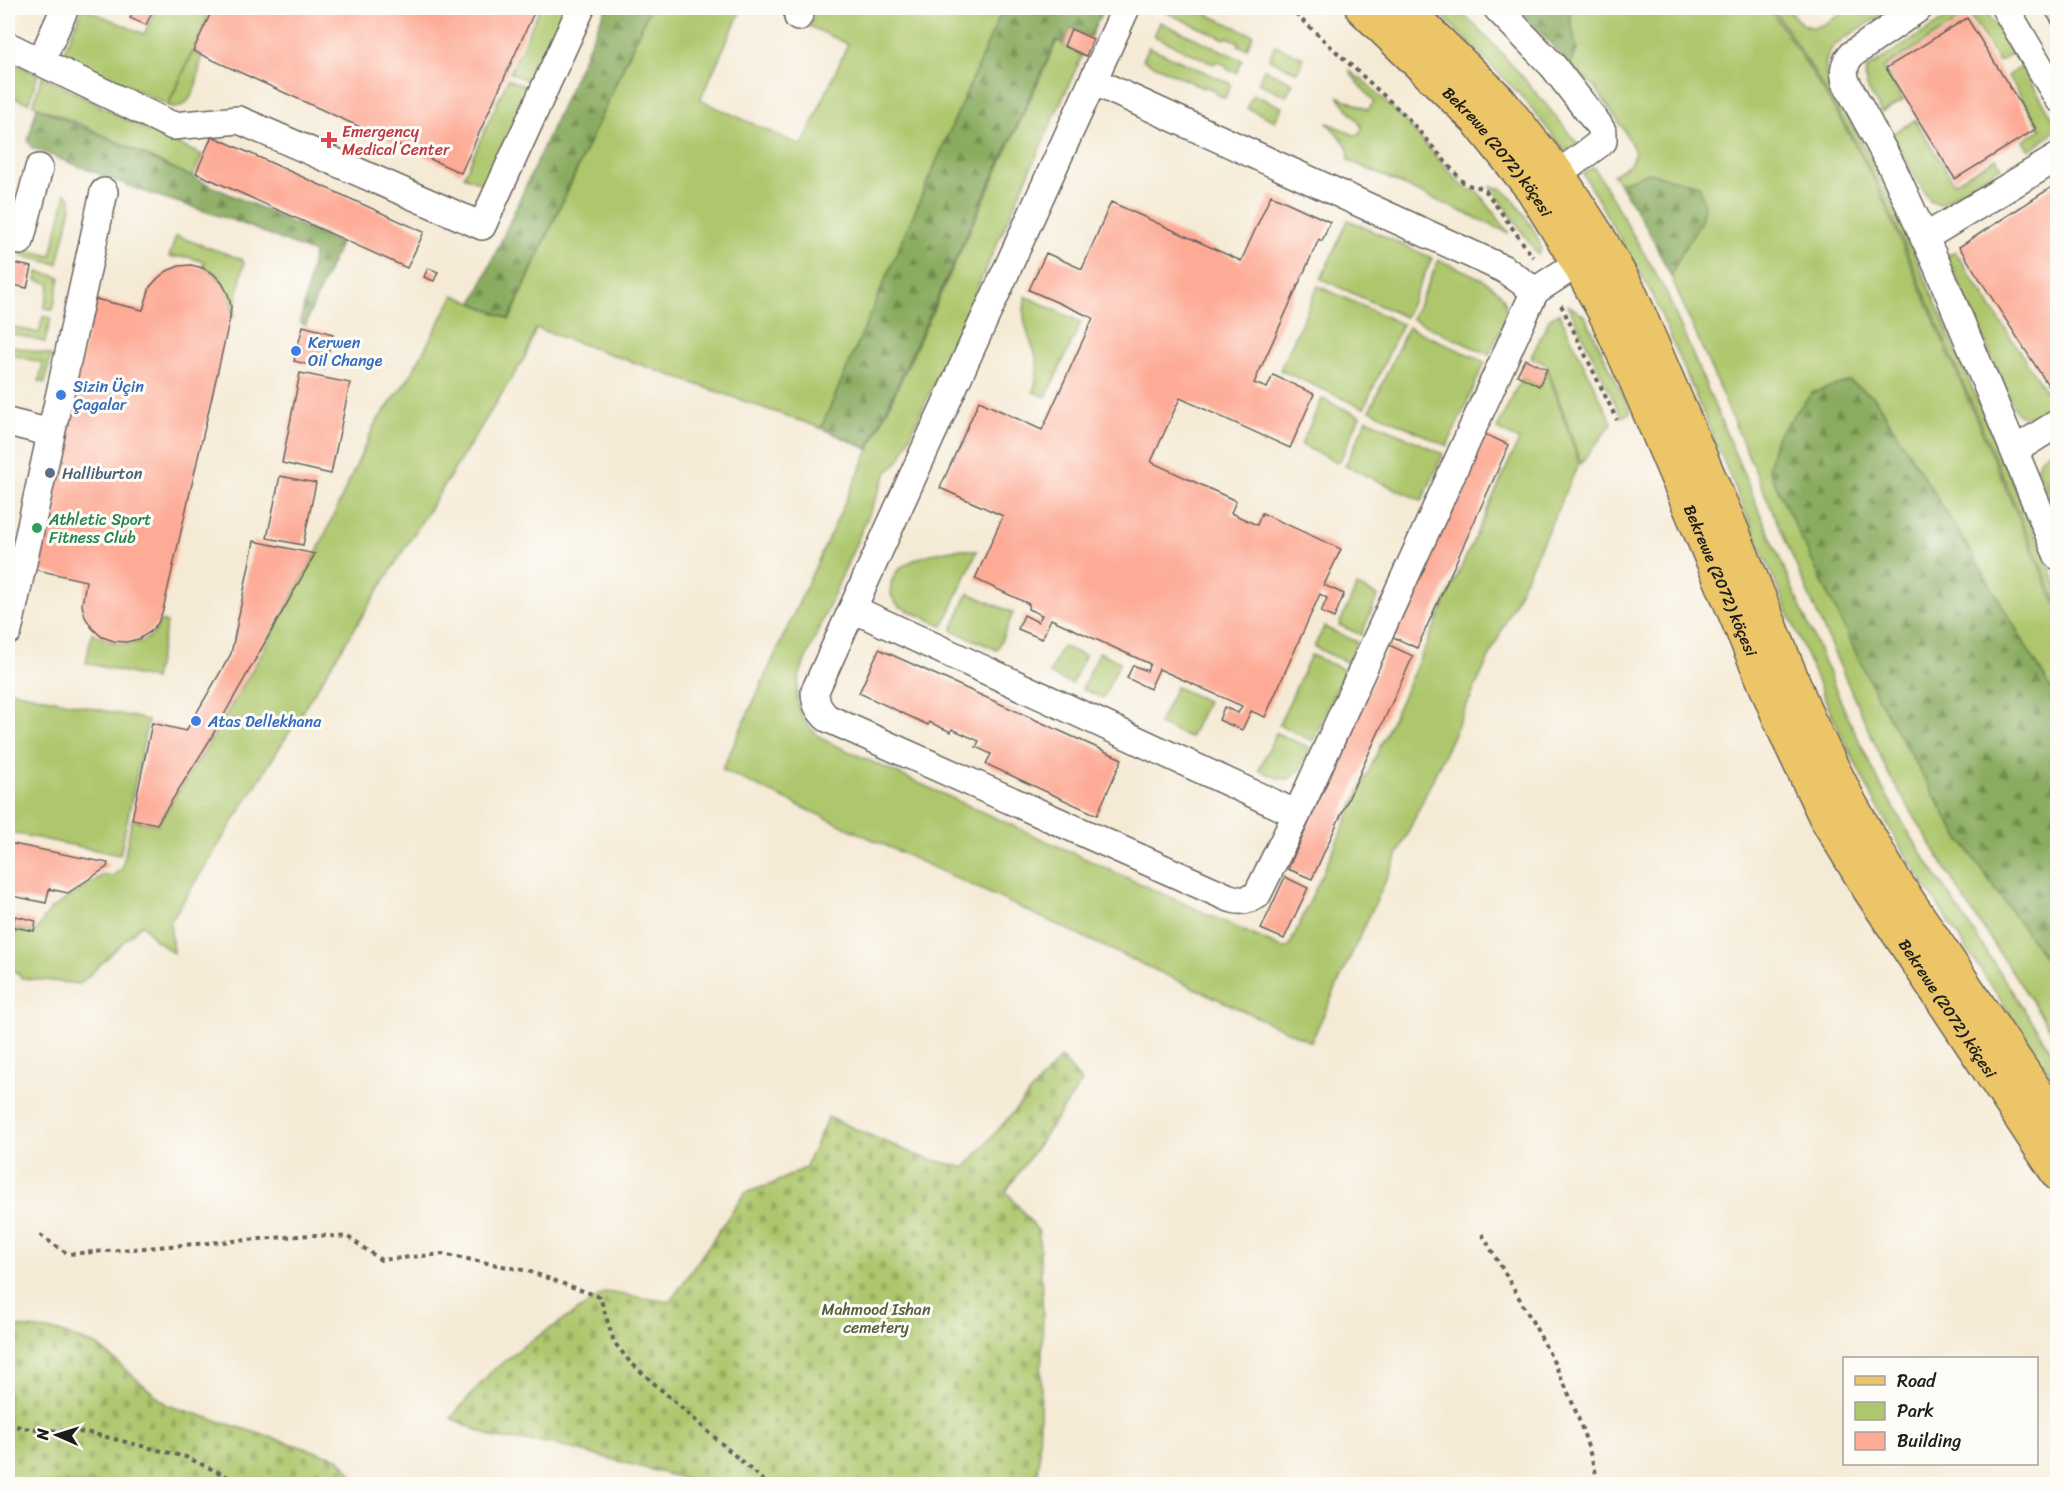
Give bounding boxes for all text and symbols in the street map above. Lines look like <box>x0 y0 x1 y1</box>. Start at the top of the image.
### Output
street label: Bekrewe (2072) köçesi <box>1435 79 1560 223</box>
place label: Emergency Medical Center <box>342 117 451 164</box>
marker: Emergency Medical Center <box>320 131 338 149</box>
place label: Kerwen Oil Change <box>308 328 383 375</box>
marker: Kerwen Oil Change <box>289 344 303 358</box>
place label: Sizin Üçin Çagalar <box>73 372 144 419</box>
marker: Sizin Üçin Çagalar <box>54 388 68 402</box>
place label: Halliburton <box>62 459 143 488</box>
marker: Halliburton <box>43 466 57 480</box>
street label: Bekrewe (2072) köçesi <box>1675 500 1766 661</box>
place label: Athletic Sport Fitness Club <box>48 505 151 552</box>
marker: Athletic Sport Fitness Club <box>30 521 44 535</box>
place label: Atas Dellekhana <box>207 707 322 736</box>
marker: Atas Dellekhana <box>189 714 203 728</box>
street label: Bekrewe (2072) köçesi <box>1891 933 2005 1085</box>
park label: Mahmood Ishan cemetery <box>821 1295 931 1342</box>
legend <box>1843 1357 2038 1465</box>
text: Road <box>1897 1365 1937 1397</box>
text: Park <box>1897 1395 1934 1427</box>
north arrow <box>27 1405 87 1465</box>
text: Building <box>1897 1425 1961 1457</box>
text: N <box>28 1427 57 1442</box>

